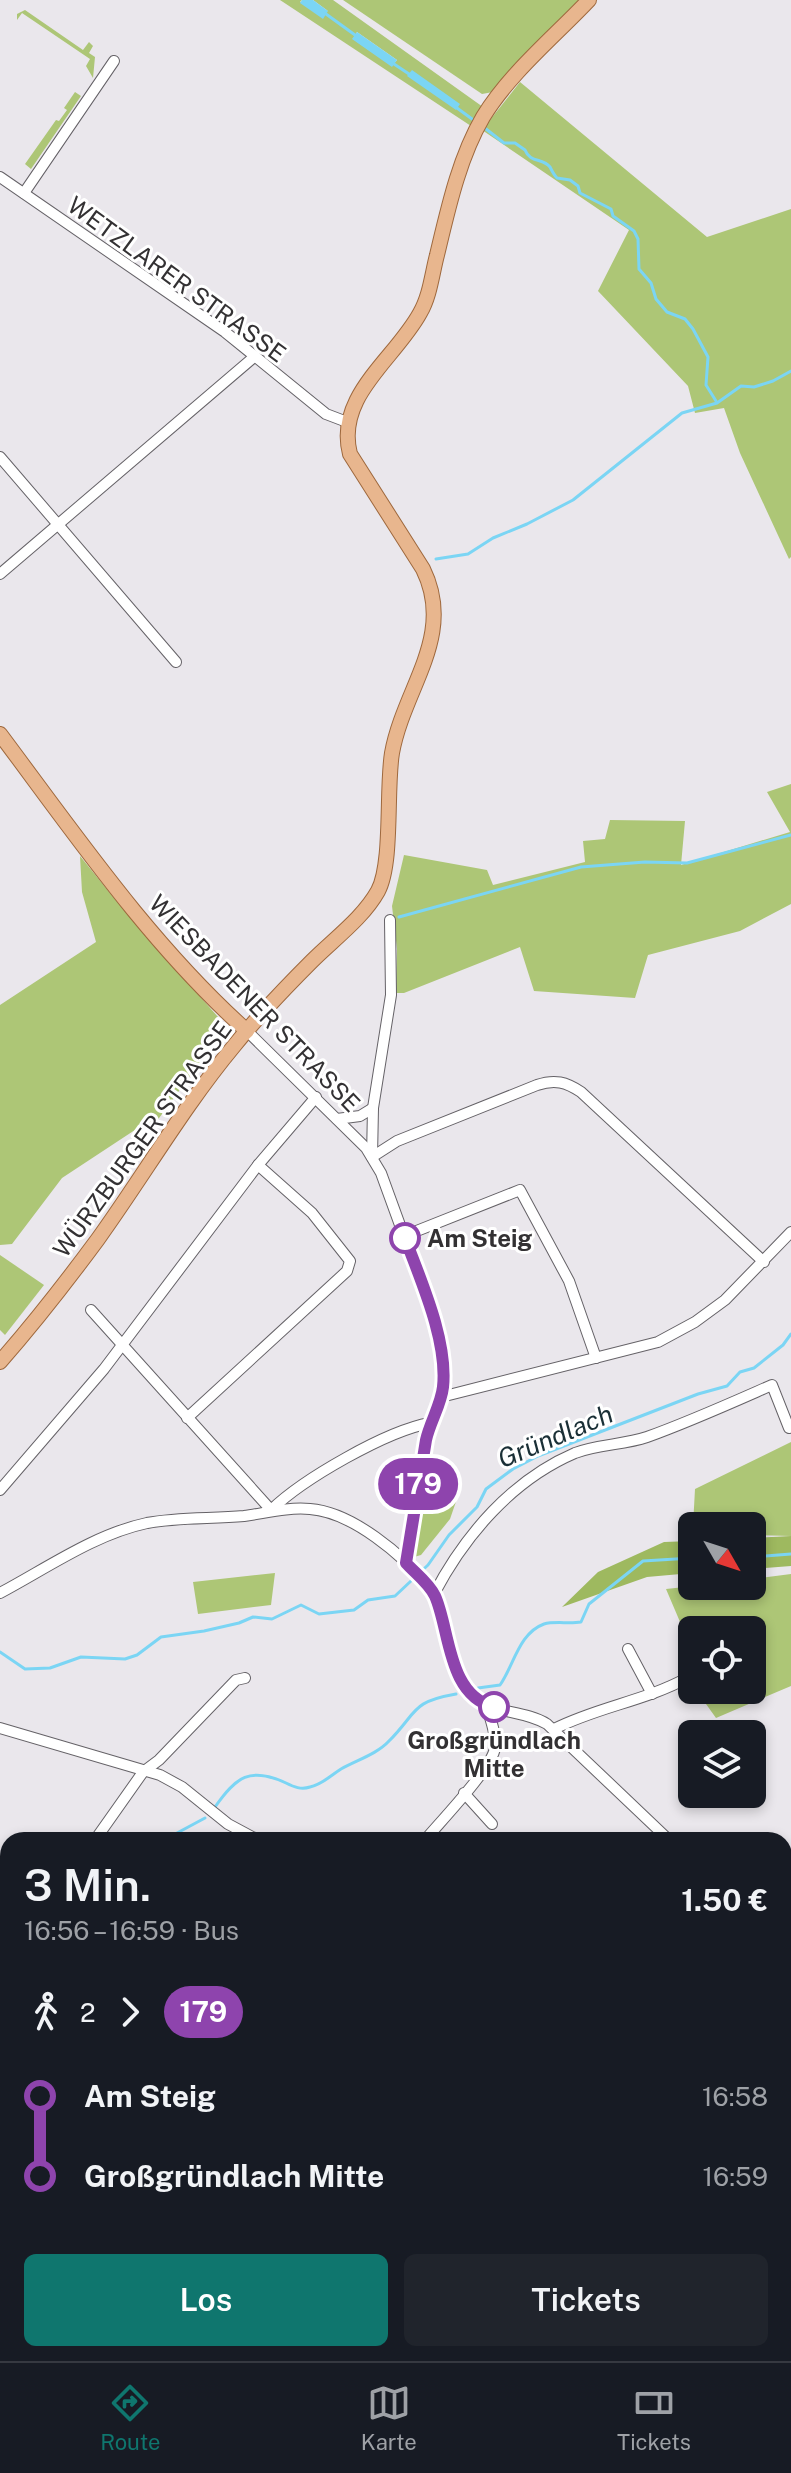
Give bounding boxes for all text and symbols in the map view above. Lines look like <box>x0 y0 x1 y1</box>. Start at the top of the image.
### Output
street label: WETZLARER STRASSE <box>63 190 291 368</box>
street label: WIESBADENER STRASSE <box>144 889 366 1117</box>
street label: WÜRZBURGER STRASSE <box>46 1015 237 1262</box>
marker: Am Steig <box>390 1223 420 1253</box>
place label: Am Steig <box>427 1224 532 1252</box>
water label: Gründlach <box>493 1398 617 1474</box>
line badge: 179 <box>372 1458 464 1510</box>
text: 179 <box>394 1467 442 1500</box>
north arrow <box>678 1512 766 1600</box>
map controls <box>678 1512 766 1808</box>
button: locate <box>678 1616 766 1704</box>
marker: Großgründlach Mitte <box>479 1692 509 1722</box>
button: layers <box>678 1720 766 1808</box>
place label: Großgründlach Mitte <box>407 1726 581 1782</box>
text: 3 Min. <box>24 1859 151 1911</box>
text: 1.50 € <box>681 1882 768 1918</box>
text: 16:56 – 16:59 · Bus <box>24 1915 239 1946</box>
icon: walk <box>24 1990 68 2034</box>
icon: forward <box>108 1990 152 2034</box>
text: 179 <box>180 1995 227 2028</box>
text: 2 <box>80 1997 96 2028</box>
text: Am Steig <box>84 2078 216 2114</box>
text: 16:58 <box>702 2081 768 2112</box>
text: Großgründlach Mitte <box>84 2158 384 2194</box>
text: 16:59 <box>702 2161 768 2192</box>
button: Los <box>24 2254 388 2346</box>
button: Tickets <box>404 2254 768 2346</box>
tab: Route <box>100 2381 161 2455</box>
tab: Karte <box>361 2381 417 2455</box>
tab: Tickets <box>617 2381 691 2455</box>

